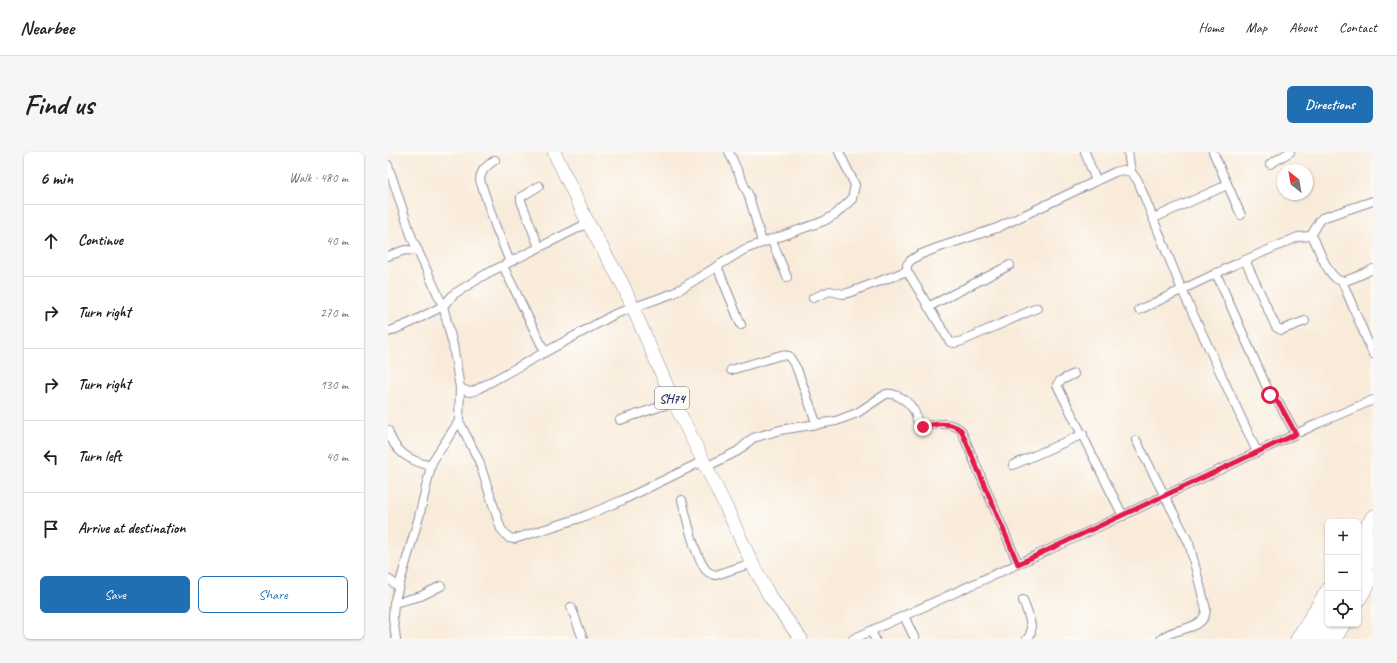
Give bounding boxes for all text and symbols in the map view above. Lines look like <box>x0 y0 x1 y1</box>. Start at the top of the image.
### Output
text: Nearbee <box>20 16 74 40</box>
text: Home <box>1198 19 1224 36</box>
text: Map <box>1246 19 1267 36</box>
text: About <box>1289 19 1317 36</box>
text: Contact <box>1339 19 1377 36</box>
button: Directions <box>1287 86 1373 123</box>
text: Find us <box>24 87 94 122</box>
north arrow <box>1277 164 1313 200</box>
text: 6 min <box>40 168 73 189</box>
text: Walk · 480 m <box>289 170 348 186</box>
icon: ahead <box>40 230 62 252</box>
text: Continue <box>78 231 123 250</box>
text: 40 m <box>326 233 348 249</box>
icon: right <box>40 302 62 324</box>
text: Turn right <box>78 303 131 322</box>
text: 270 m <box>320 305 348 321</box>
icon: right <box>40 374 62 396</box>
text: Turn right <box>78 375 131 394</box>
text: 130 m <box>320 377 348 393</box>
route start <box>1261 386 1279 404</box>
road number: SH74 <box>655 387 689 409</box>
route end <box>914 418 932 436</box>
icon: left <box>40 446 62 468</box>
text: Turn left <box>78 447 121 466</box>
text: 40 m <box>326 449 348 465</box>
icon: arrive <box>40 518 62 540</box>
text: Arrive at destination <box>78 519 185 538</box>
map controls <box>1325 519 1361 627</box>
button: + <box>1325 519 1361 555</box>
button: − <box>1325 555 1361 591</box>
button: Save <box>40 576 190 613</box>
button: Share <box>198 576 348 613</box>
button: locate <box>1325 591 1361 627</box>

